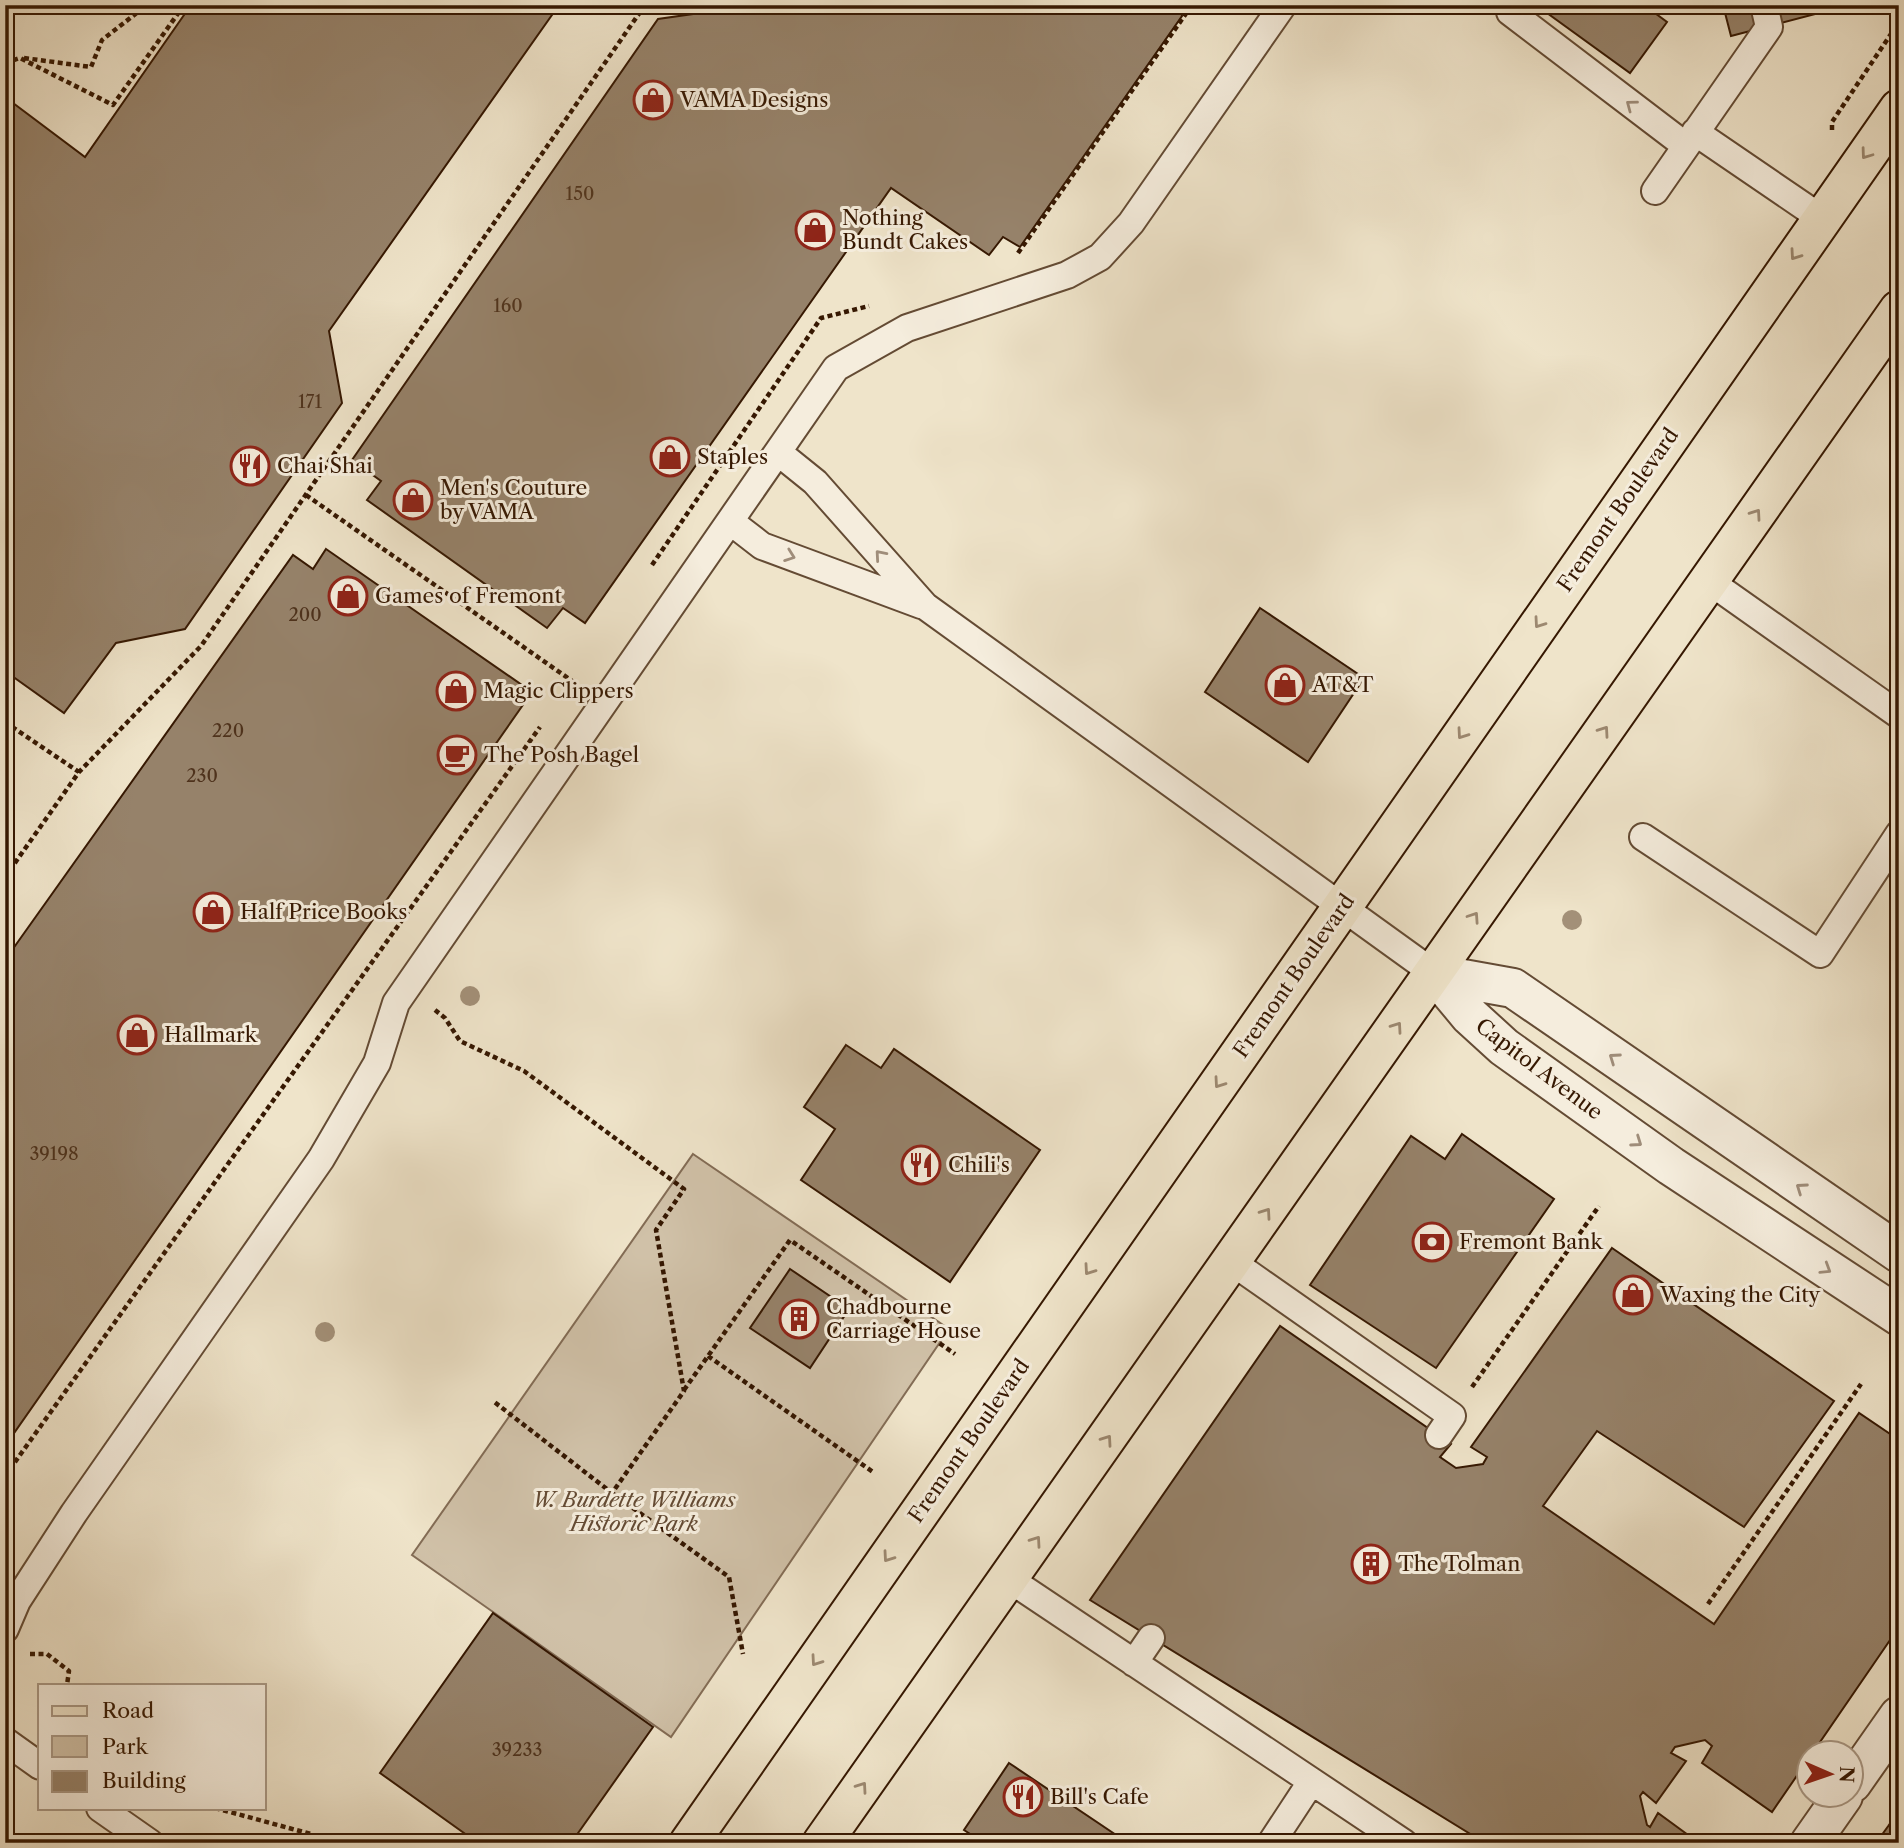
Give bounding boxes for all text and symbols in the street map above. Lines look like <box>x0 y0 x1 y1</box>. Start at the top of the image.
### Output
shop icon: VAMA Designs <box>632 79 674 121</box>
place label: VAMA Designs <box>679 87 828 112</box>
one-way arrow <box>1627 100 1639 113</box>
one-way arrow <box>1862 146 1874 159</box>
house number: 150 <box>566 183 594 205</box>
place label: Nothing Bundt Cakes <box>842 205 968 254</box>
shop icon: Nothing Bundt Cakes <box>794 209 836 251</box>
one-way arrow <box>1790 248 1803 261</box>
house number: 160 <box>493 295 523 317</box>
house number: 171 <box>298 391 322 413</box>
street label: Fremont Boulevard <box>1552 423 1684 596</box>
shop icon: Staples <box>649 436 691 478</box>
place label: Staples <box>697 444 768 469</box>
restaurant icon: Chai Shai <box>229 445 271 487</box>
place label: Chai Shai <box>277 453 373 478</box>
place label: Men's Couture by VAMA <box>440 475 587 524</box>
shop icon: Men's Couture by VAMA <box>392 479 434 521</box>
one-way arrow <box>1748 509 1760 522</box>
one-way arrow <box>783 548 795 562</box>
one-way arrow <box>875 550 888 563</box>
shop icon: Games of Fremont <box>327 575 369 617</box>
place label: Games of Fremont <box>375 583 562 608</box>
house number: 200 <box>288 604 322 626</box>
one-way arrow <box>1535 615 1547 628</box>
shop icon: AT&T <box>1264 664 1306 706</box>
shop icon: Magic Clippers <box>435 670 477 712</box>
place label: AT&T <box>1311 672 1374 697</box>
place label: Magic Clippers <box>483 678 634 703</box>
house number: 220 <box>212 720 244 742</box>
one-way arrow <box>1458 726 1470 739</box>
one-way arrow <box>1596 726 1608 739</box>
cafe icon: The Posh Bagel <box>436 734 478 776</box>
place label: The Posh Bagel <box>484 742 639 767</box>
house number: 230 <box>186 765 218 787</box>
street label: Fremont Boulevard <box>1228 889 1360 1062</box>
shop icon: Half Price Books <box>192 891 234 933</box>
place label: Half Price Books <box>240 899 407 924</box>
one-way arrow <box>1465 912 1478 925</box>
street label: Capitol Avenue <box>1471 1013 1608 1124</box>
shop icon: Hallmark <box>116 1014 158 1056</box>
place label: Hallmark <box>164 1022 258 1047</box>
one-way arrow <box>1389 1022 1401 1035</box>
one-way arrow <box>1609 1054 1622 1066</box>
one-way arrow <box>1215 1075 1227 1088</box>
one-way arrow <box>1629 1133 1642 1146</box>
house number: 39198 <box>29 1143 79 1165</box>
restaurant icon: Chili's <box>900 1144 942 1186</box>
place label: Chili's <box>948 1152 1010 1177</box>
one-way arrow <box>1796 1184 1809 1196</box>
one-way arrow <box>1258 1208 1270 1221</box>
bank icon: Fremont Bank <box>1411 1221 1453 1263</box>
place label: Fremont Bank <box>1459 1229 1603 1254</box>
one-way arrow <box>1818 1261 1831 1274</box>
one-way arrow <box>1085 1262 1097 1275</box>
shop icon: Waxing the City <box>1612 1274 1654 1316</box>
place label: Waxing the City <box>1659 1282 1821 1307</box>
place label: Chadbourne Carriage House <box>826 1294 981 1343</box>
building icon: Chadbourne Carriage House <box>778 1298 820 1340</box>
street label: Fremont Boulevard <box>903 1354 1035 1527</box>
one-way arrow <box>1099 1435 1111 1448</box>
park label: W. Burdette Williams Historic Park <box>532 1487 736 1536</box>
one-way arrow <box>1028 1536 1041 1549</box>
building icon: The Tolman <box>1350 1543 1392 1585</box>
one-way arrow <box>884 1549 896 1562</box>
place label: The Tolman <box>1398 1551 1520 1576</box>
one-way arrow <box>812 1653 824 1666</box>
legend <box>38 1684 266 1810</box>
text: Road <box>102 1698 154 1723</box>
text: Park <box>102 1734 148 1759</box>
house number: 39233 <box>492 1739 542 1761</box>
north arrow <box>1796 1740 1866 1810</box>
text: N <box>1835 1766 1858 1783</box>
text: Building <box>102 1768 187 1793</box>
restaurant icon: Bill's Cafe <box>1002 1776 1044 1818</box>
one-way arrow <box>854 1782 866 1795</box>
place label: Bill's Cafe <box>1050 1784 1149 1809</box>

